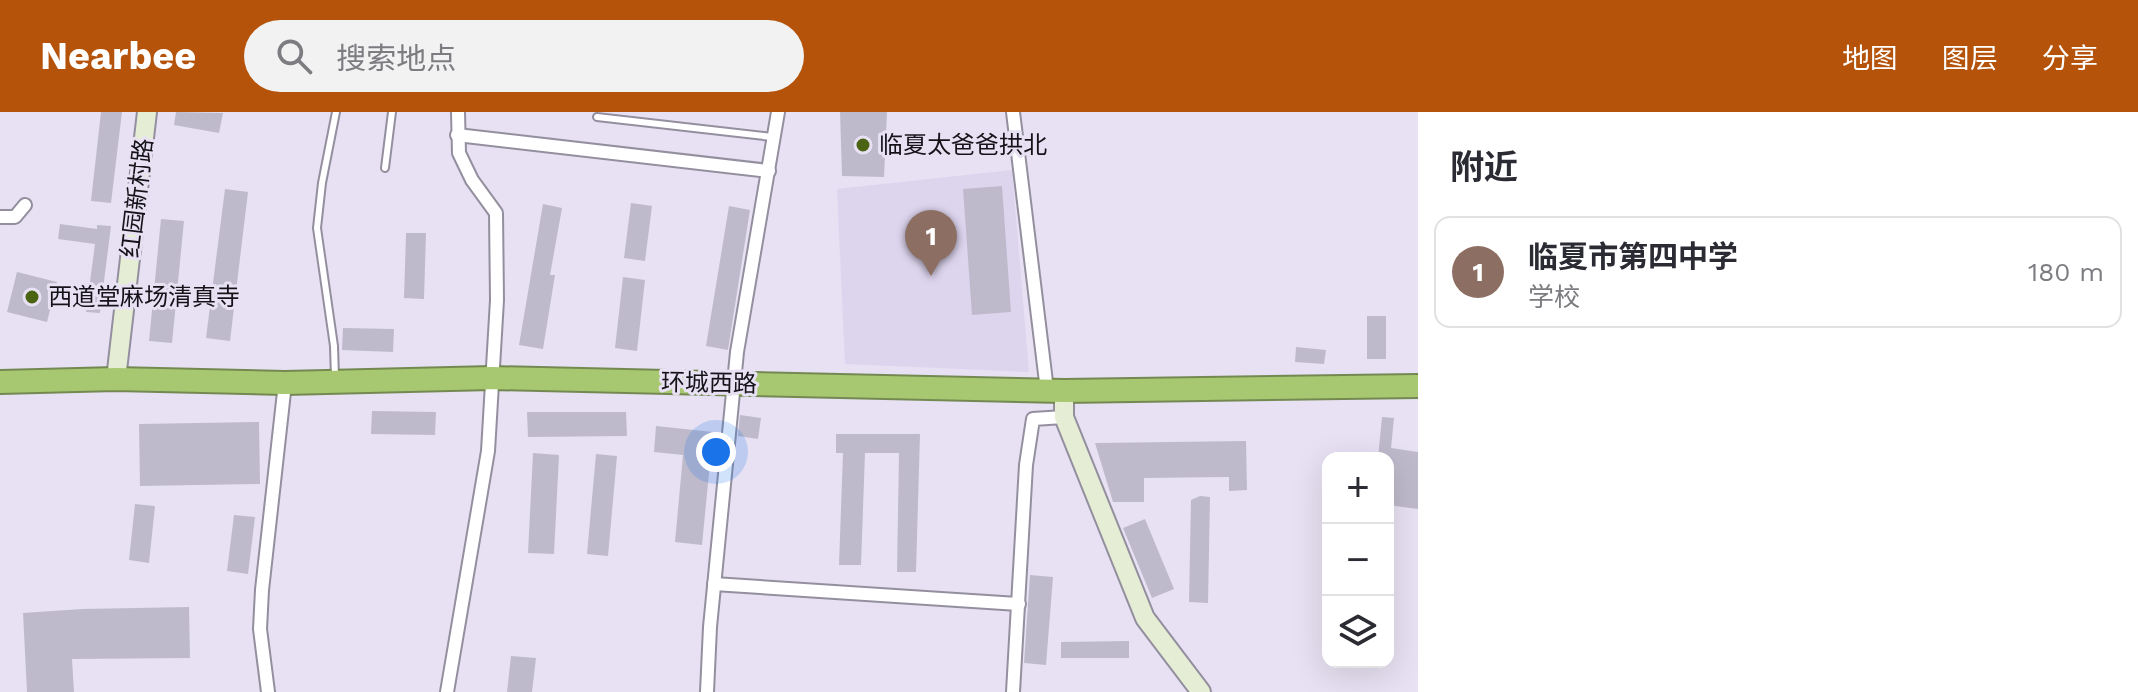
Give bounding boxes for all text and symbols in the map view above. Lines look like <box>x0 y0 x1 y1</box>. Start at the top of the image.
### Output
search box <box>244 20 804 92</box>
text: Nearbee <box>40 34 196 78</box>
icon: search <box>272 34 316 78</box>
text: 搜索地点 <box>336 41 456 76</box>
text: 地图 <box>1842 42 1898 75</box>
text: 图层 <box>1942 42 1998 75</box>
text: 分享 <box>2042 42 2098 75</box>
place label: 临夏太爸爸拱北 <box>879 131 1047 159</box>
marker: 临夏太爸爸拱北 <box>854 136 872 154</box>
street label: 红园新村路 <box>116 137 158 259</box>
text: 附近 <box>1450 147 1518 187</box>
pin: 1 <box>905 210 957 276</box>
text: 临夏市第四中学 <box>1528 239 1738 274</box>
text: 1 <box>1472 257 1484 287</box>
text: 180 m <box>2028 257 2104 287</box>
text: 学校 <box>1528 282 1580 312</box>
place label: 西道堂麻场清真寺 <box>48 283 240 311</box>
marker: 西道堂麻场清真寺 <box>23 288 41 306</box>
street label: 环城西路 <box>661 368 757 398</box>
your location <box>696 432 736 472</box>
map controls <box>1322 452 1394 668</box>
button: + <box>1322 452 1394 524</box>
button: − <box>1322 524 1394 596</box>
button: layers <box>1322 596 1394 668</box>

